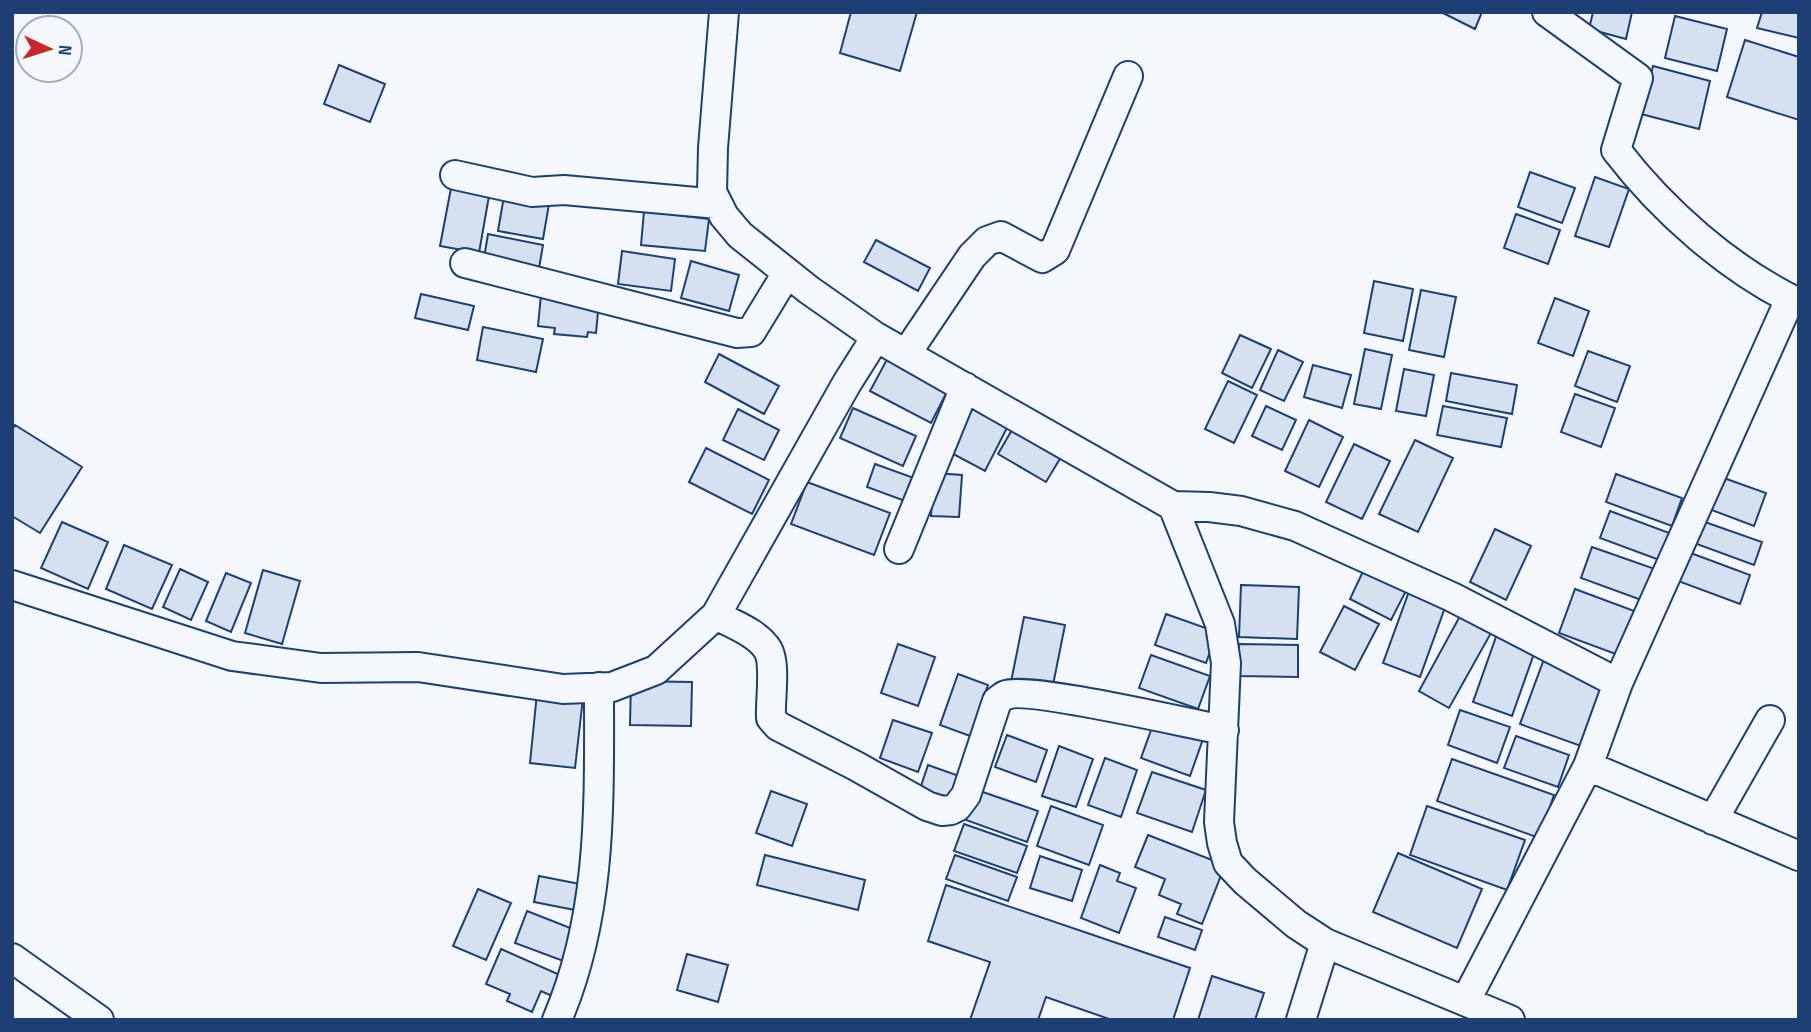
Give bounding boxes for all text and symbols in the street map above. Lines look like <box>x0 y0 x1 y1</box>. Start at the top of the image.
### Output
north arrow <box>14 14 84 84</box>
text: N <box>53 44 76 56</box>

